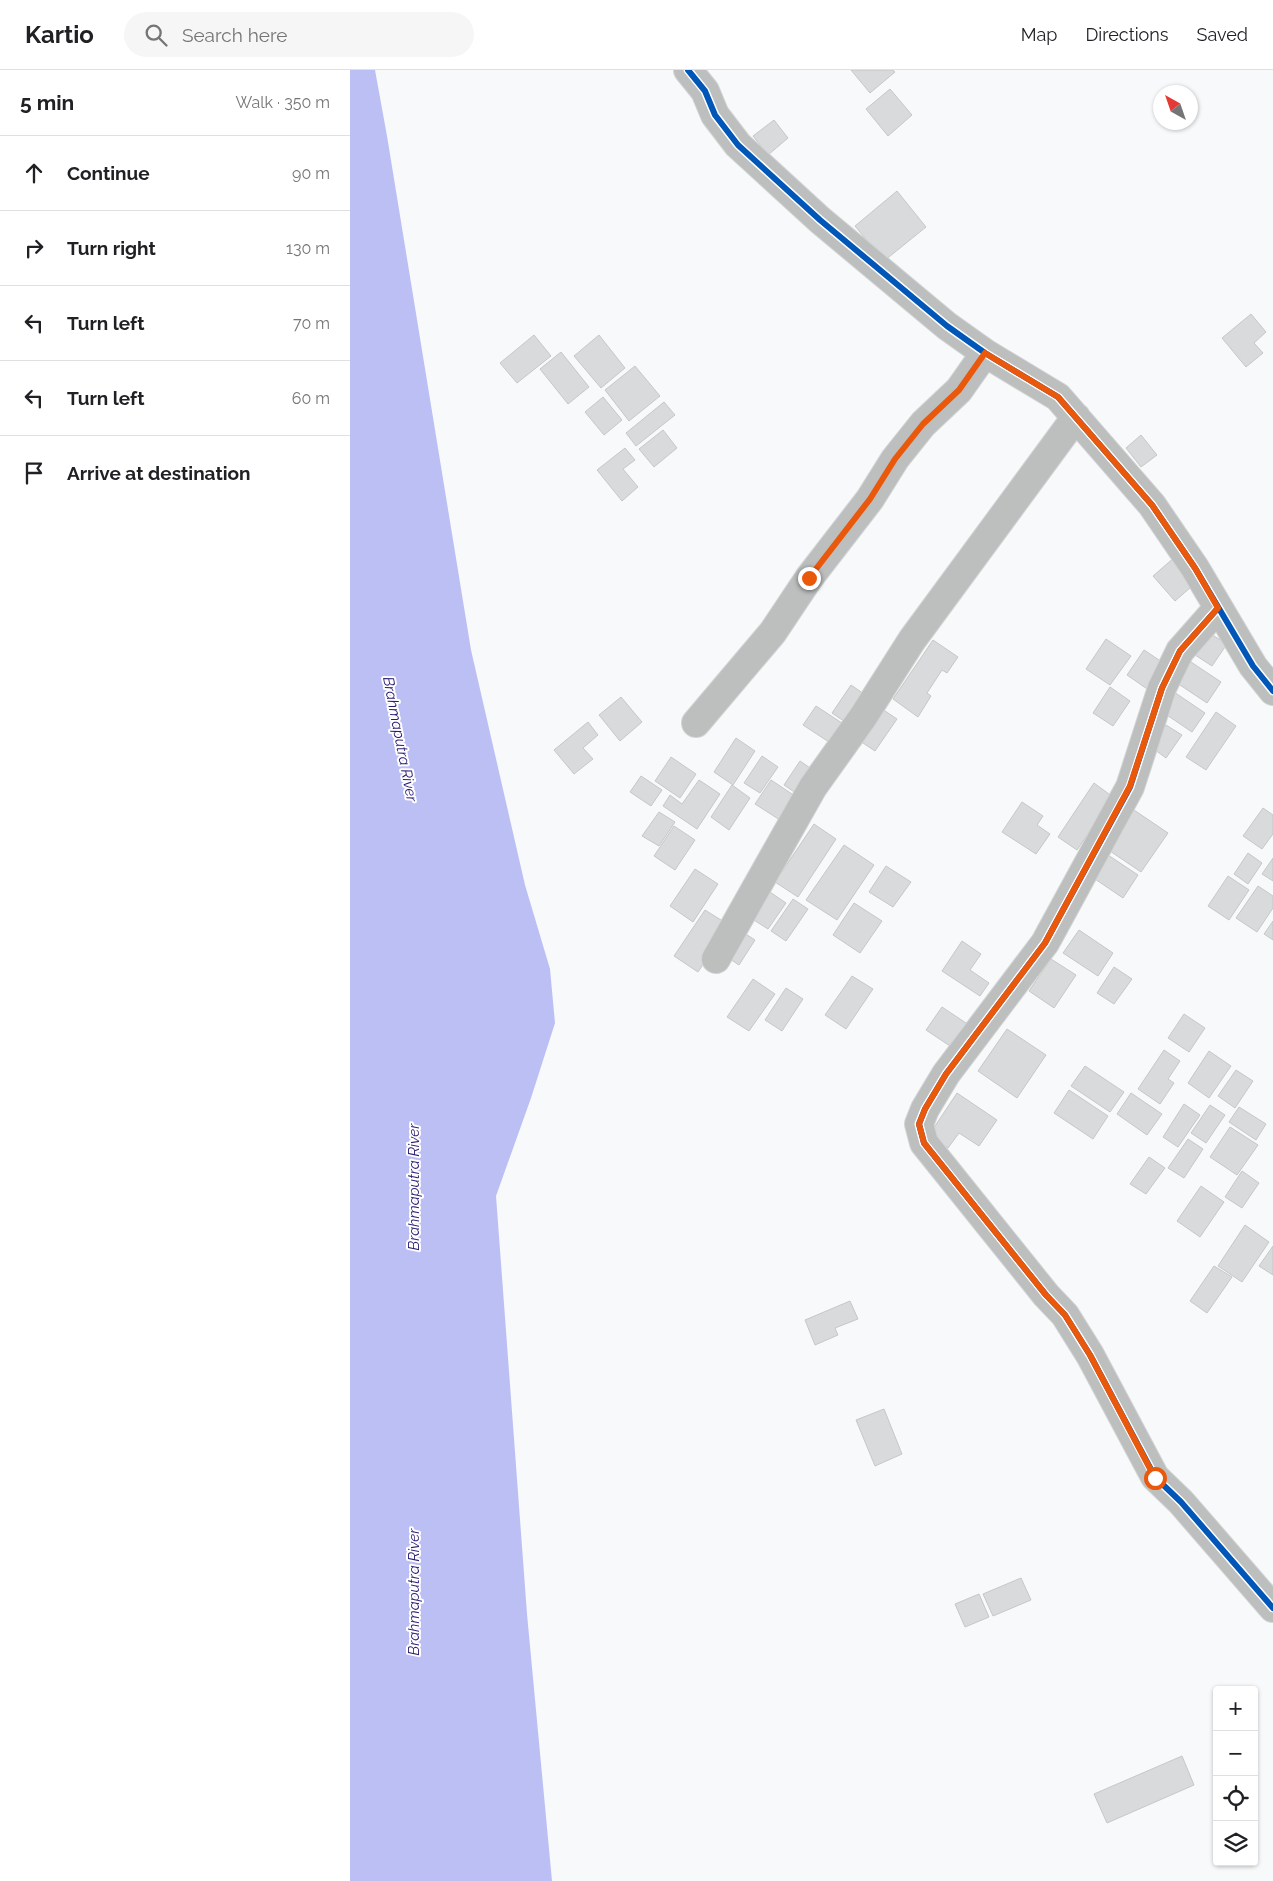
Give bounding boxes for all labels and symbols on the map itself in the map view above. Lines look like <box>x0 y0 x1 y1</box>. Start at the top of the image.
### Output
north arrow <box>1153 85 1198 130</box>
route end <box>798 567 821 590</box>
water label: Brahmaputra River <box>379 675 421 804</box>
water label: Brahmaputra River <box>405 1123 423 1250</box>
route start <box>1144 1467 1167 1490</box>
water label: Brahmaputra River <box>405 1528 423 1655</box>

